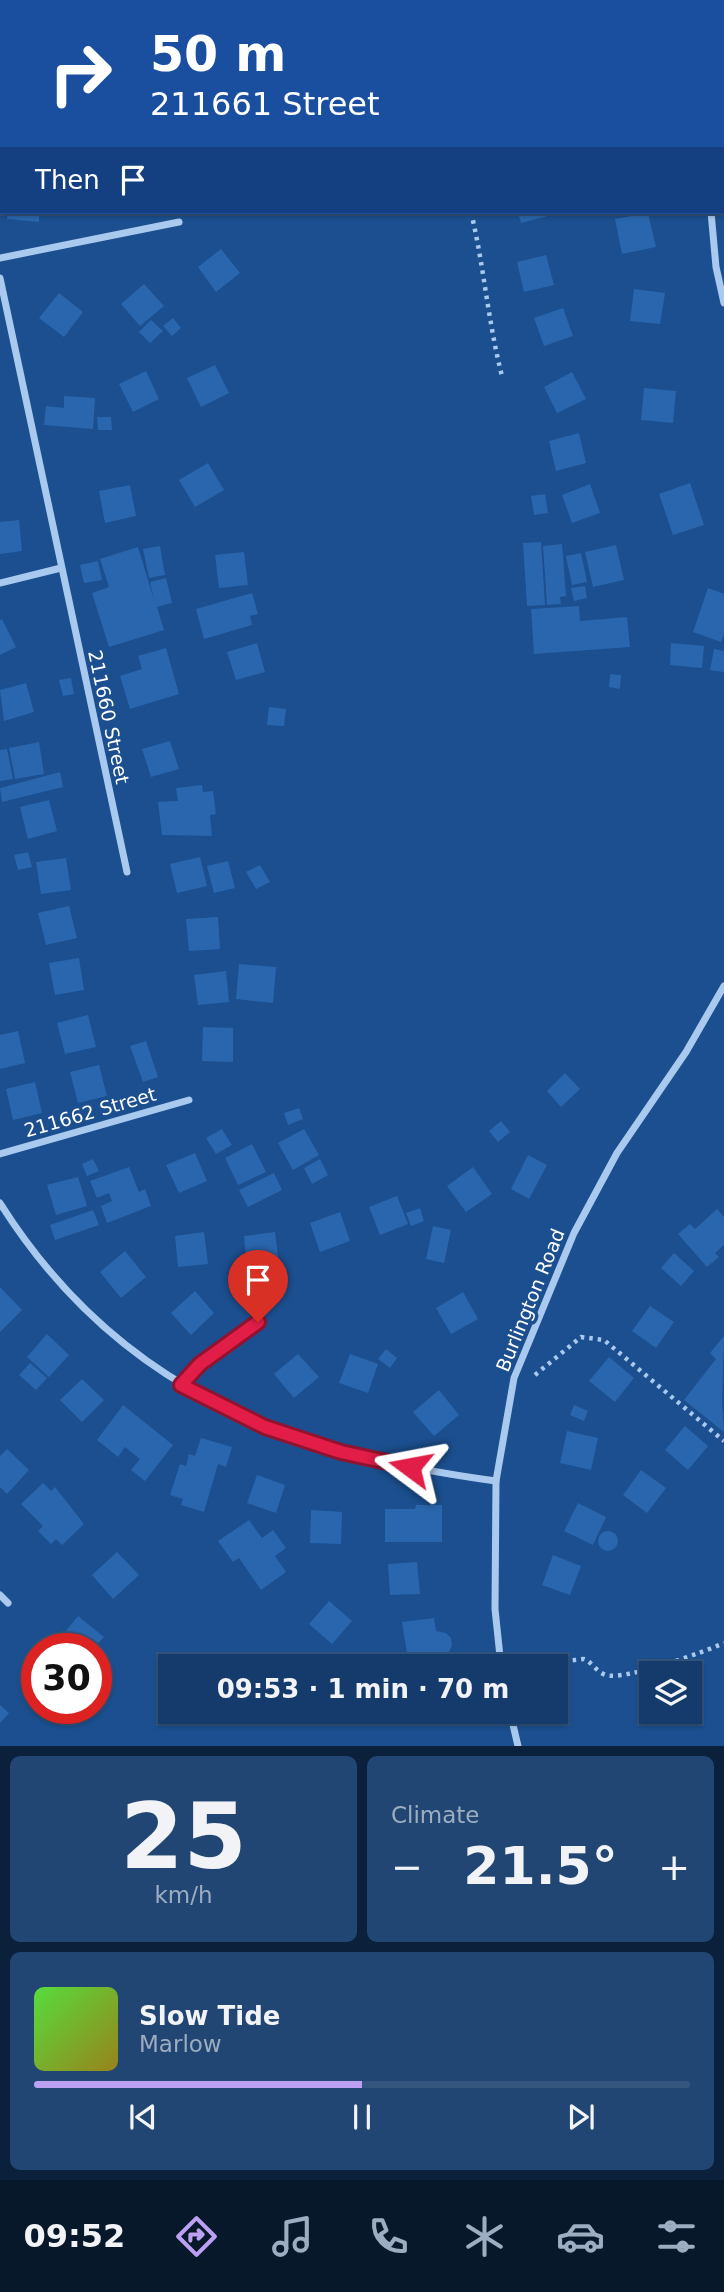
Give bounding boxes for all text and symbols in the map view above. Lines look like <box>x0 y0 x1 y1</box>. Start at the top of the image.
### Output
text: 50 m <box>150 26 286 83</box>
icon: right <box>35 28 126 119</box>
text: 211661 Street <box>150 85 380 123</box>
icon: arrive <box>114 161 152 199</box>
text: Then <box>35 165 100 195</box>
street label: 211660 Street <box>84 648 134 786</box>
street label: 211662 Street <box>21 1083 159 1141</box>
street label: Burlington Road <box>491 1225 569 1375</box>
pin <box>228 1250 288 1322</box>
icon: arrive <box>239 1261 277 1299</box>
position arrow <box>373 1430 447 1504</box>
speed limit sign: 30 <box>21 1633 112 1724</box>
map controls <box>639 1661 702 1724</box>
button: layers <box>639 1661 702 1724</box>
text: 09:53 · 1 min · 70 m <box>217 1674 509 1704</box>
text: 25 <box>120 1784 247 1889</box>
text: Climate <box>391 1802 480 1828</box>
text: 21.5° <box>463 1836 618 1896</box>
text: − <box>391 1845 423 1889</box>
text: + <box>658 1845 690 1889</box>
text: km/h <box>154 1882 213 1908</box>
text: Slow Tide <box>139 2001 280 2031</box>
text: Marlow <box>139 2031 222 2057</box>
icon: previous <box>124 2098 162 2136</box>
icon: pause <box>343 2098 381 2136</box>
icon: next <box>562 2098 600 2136</box>
icon: directions <box>172 2212 221 2261</box>
icon: music <box>268 2212 317 2261</box>
icon: phone <box>364 2212 413 2261</box>
icon: climate <box>460 2212 509 2261</box>
icon: car <box>556 2212 605 2261</box>
icon: filters <box>652 2212 701 2261</box>
text: 09:52 <box>23 2217 125 2255</box>

